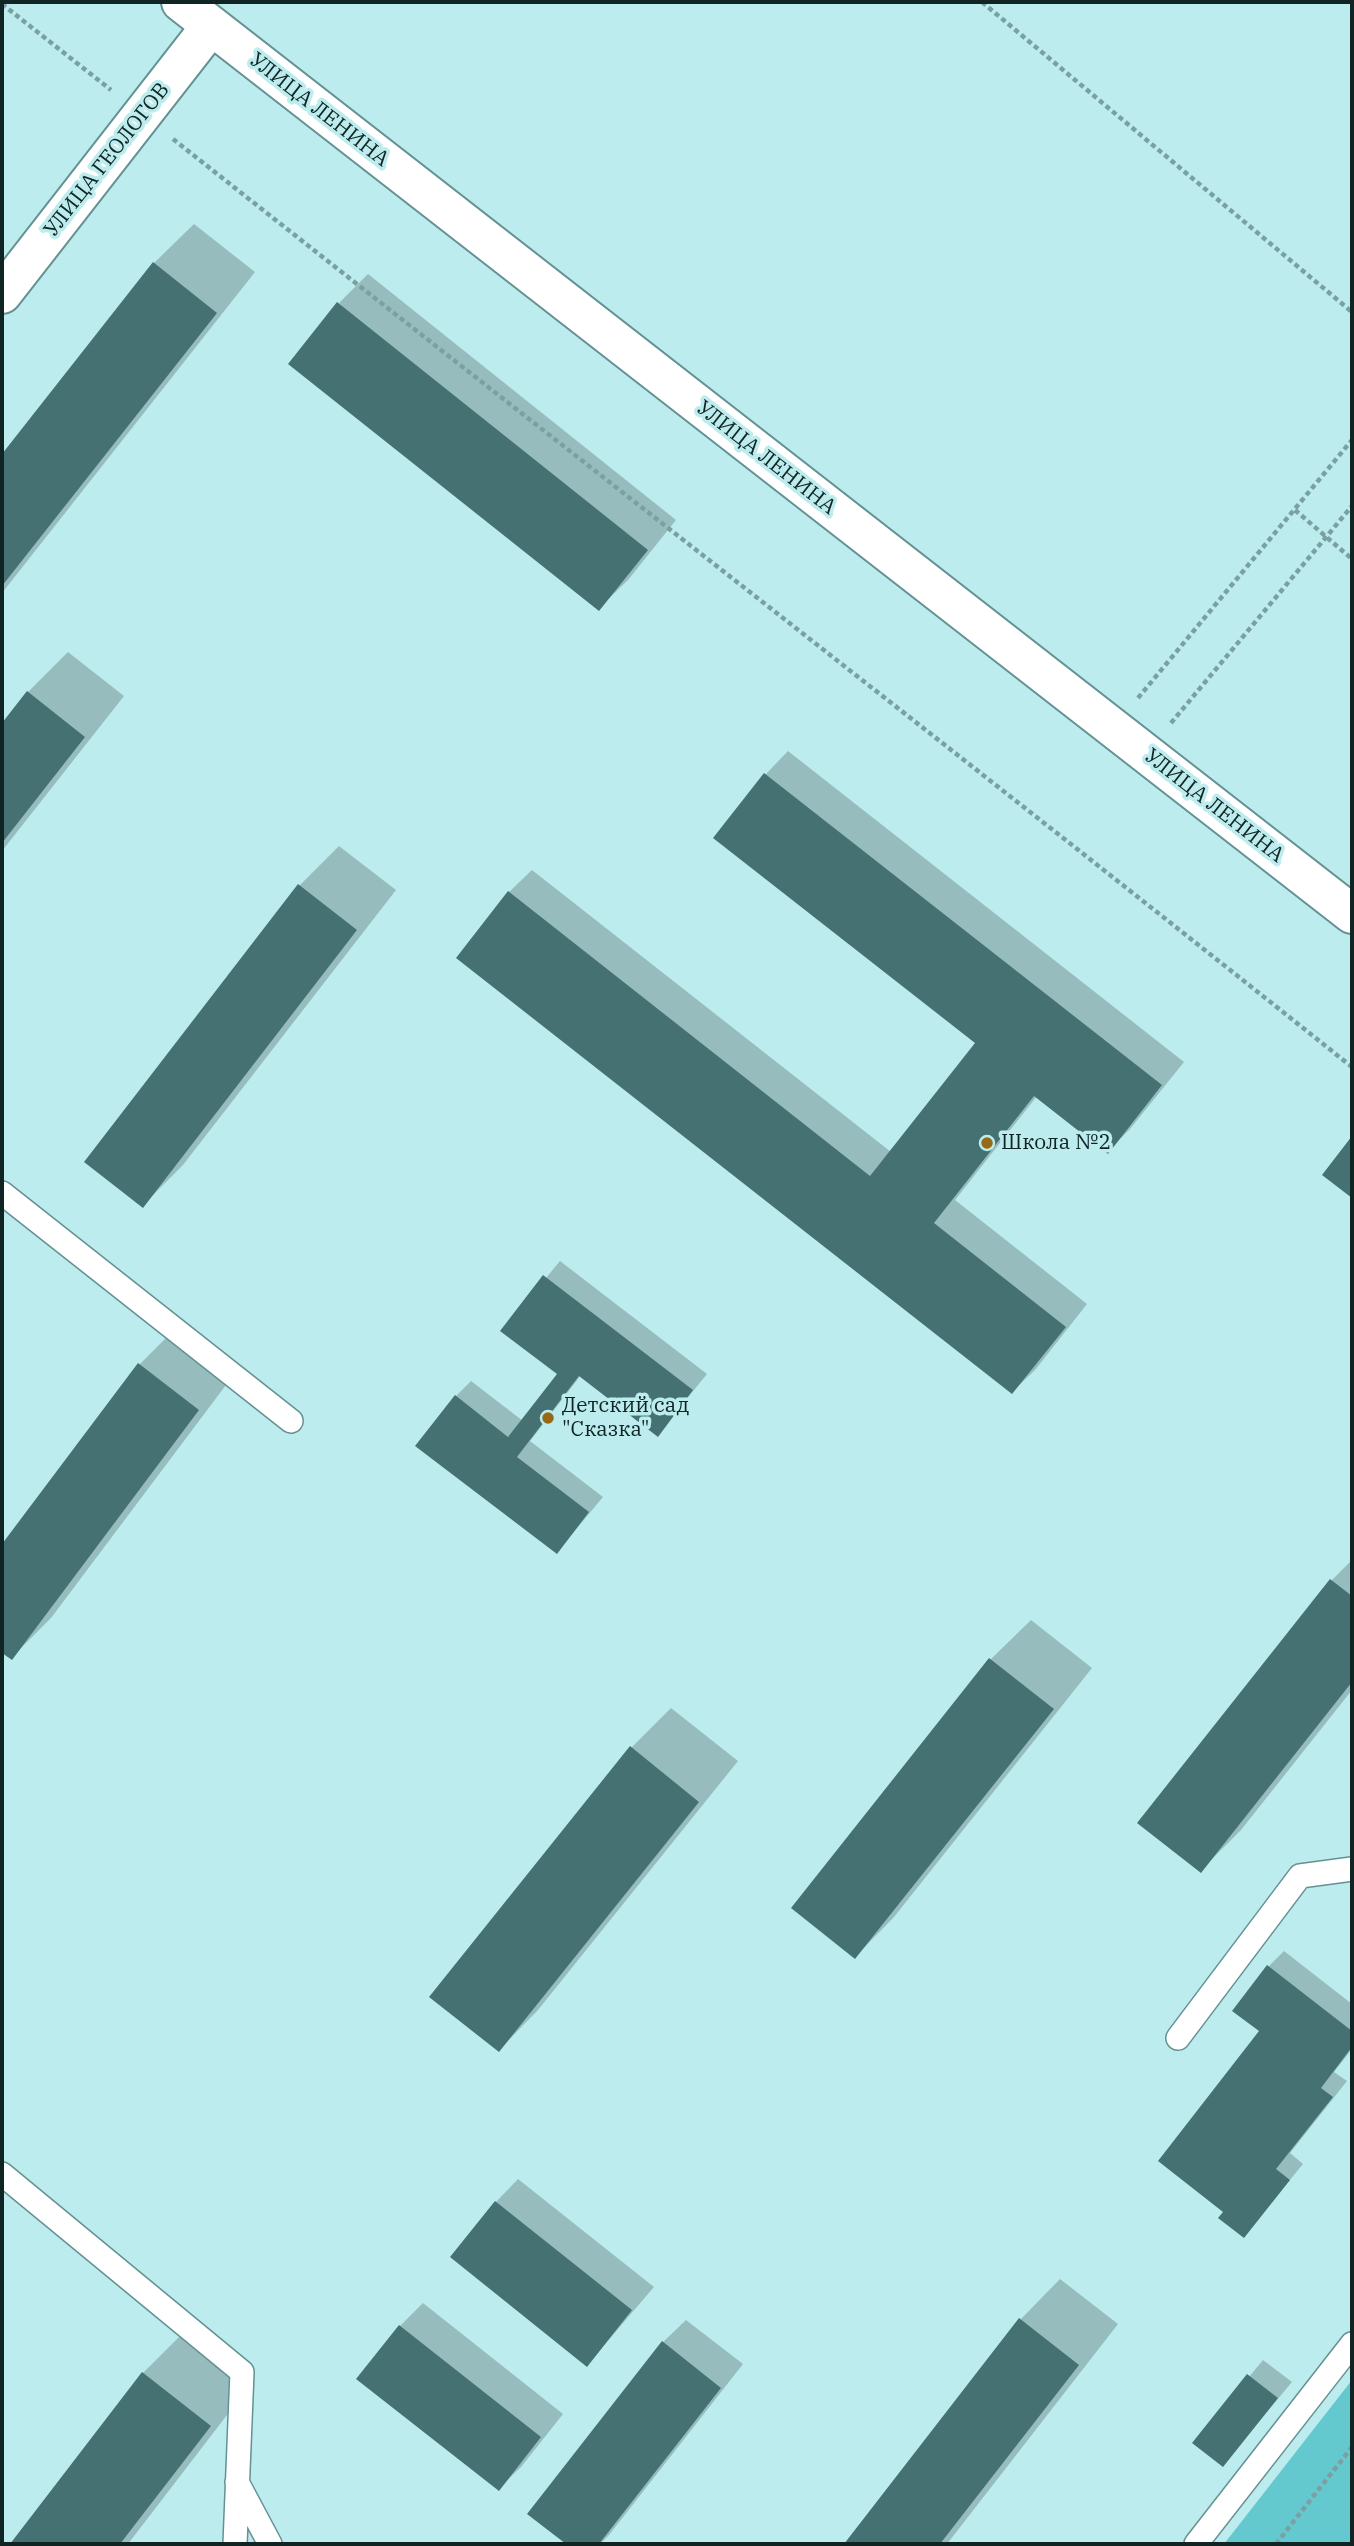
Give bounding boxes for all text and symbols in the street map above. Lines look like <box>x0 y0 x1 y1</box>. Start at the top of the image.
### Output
street label: УЛИЦА ЛЕНИНА <box>244 48 394 172</box>
street label: УЛИЦА ГЕОЛОГОВ <box>39 78 175 242</box>
street label: УЛИЦА ЛЕНИНА <box>691 396 841 520</box>
street label: УЛИЦА ЛЕНИНА <box>1139 744 1289 868</box>
place label: Школа №2 <box>1001 1130 1111 1156</box>
marker: Школа №2 <box>979 1135 995 1151</box>
place label: Детский сад "Сказка" <box>562 1393 689 1443</box>
marker: Детский сад "Сказка" <box>540 1410 556 1426</box>

